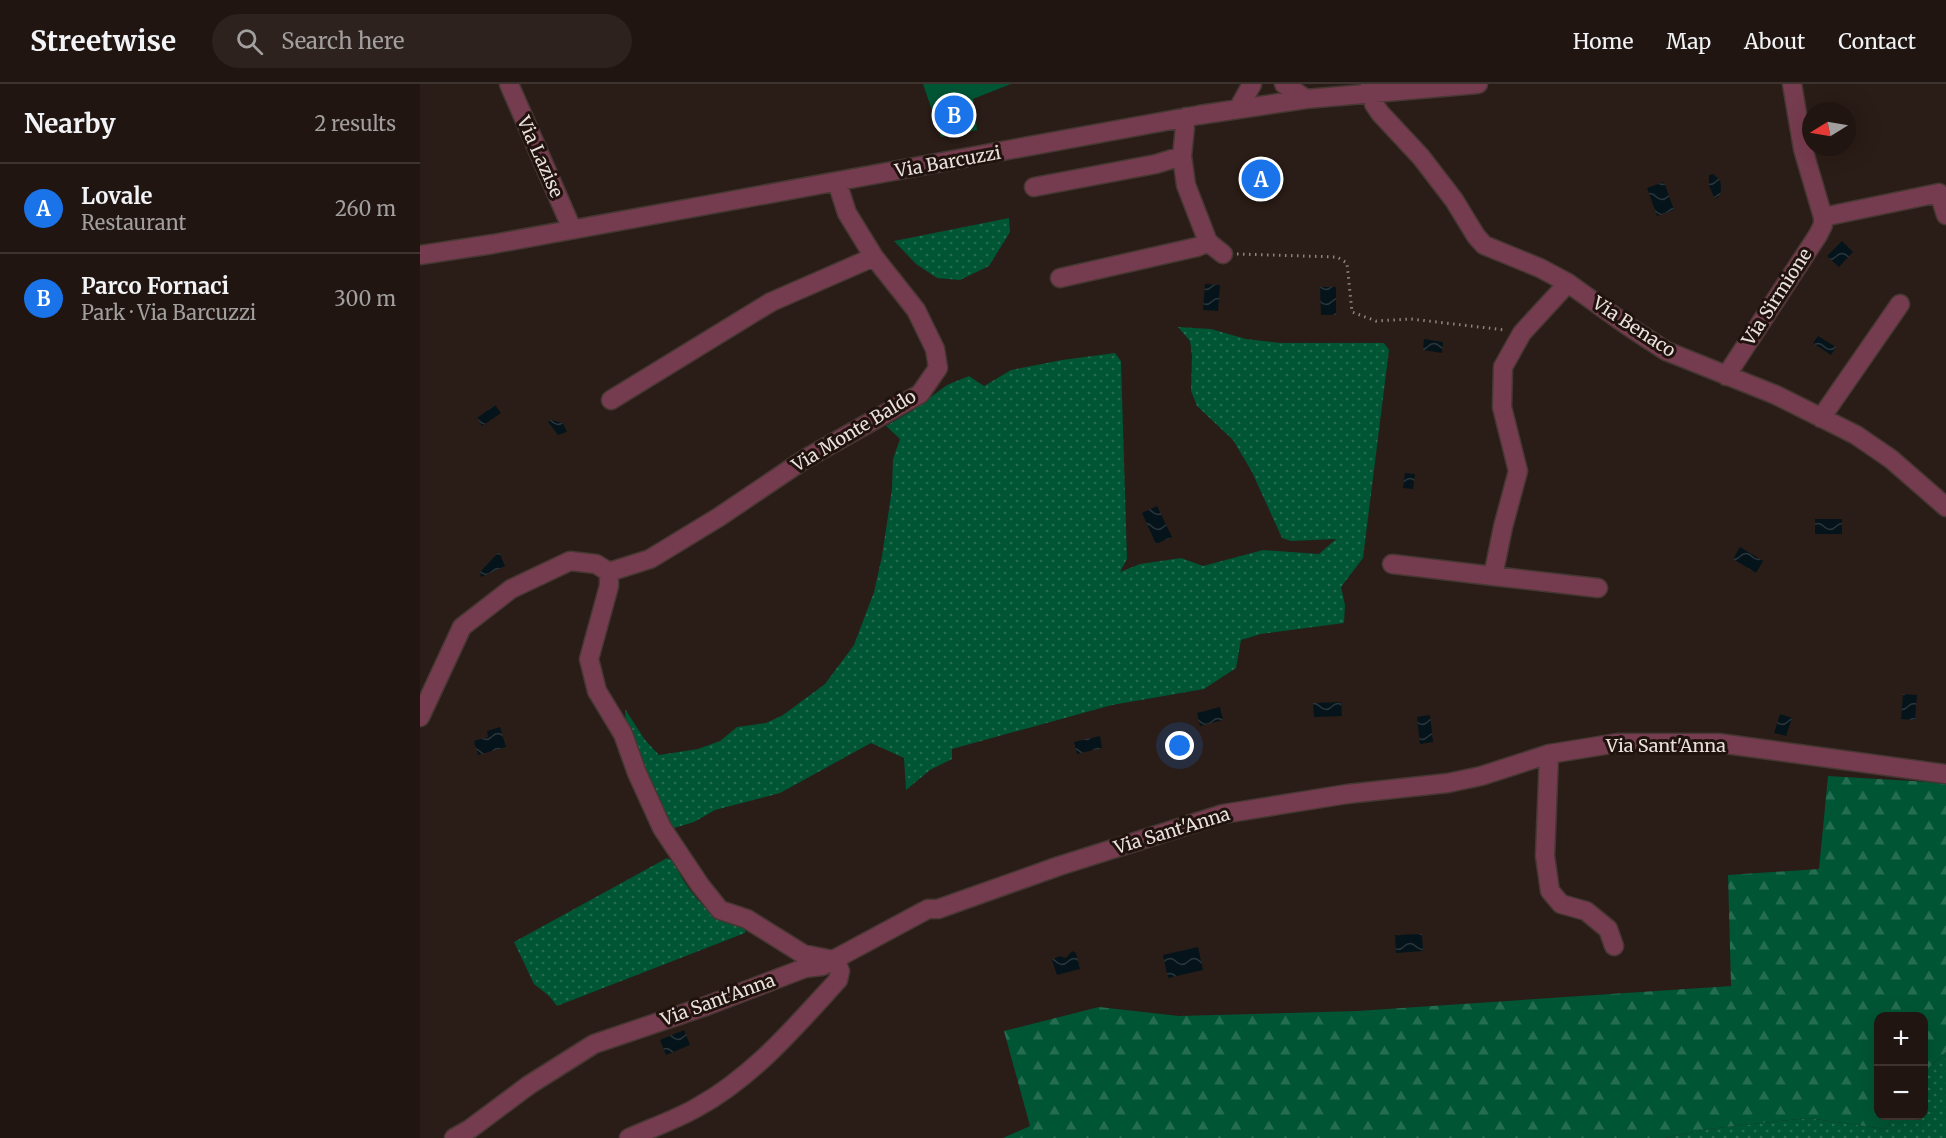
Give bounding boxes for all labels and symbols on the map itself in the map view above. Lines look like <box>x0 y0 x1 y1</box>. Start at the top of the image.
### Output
pin: B <box>934 93 974 138</box>
north arrow <box>1802 102 1856 156</box>
street label: Via Lazise <box>512 112 569 201</box>
street label: Via Barcuzzi <box>892 141 1003 182</box>
pin: A <box>1242 156 1280 202</box>
street label: Via Sirmione <box>1736 244 1817 351</box>
street label: Via Benaco <box>1588 291 1680 362</box>
street label: Via Monte Baldo <box>787 384 920 477</box>
your location <box>1165 731 1194 760</box>
street label: Via Sant'Anna <box>1605 734 1726 757</box>
street label: Via Sant'Anna <box>1110 802 1233 859</box>
street label: Via Sant'Anna <box>657 968 778 1031</box>

